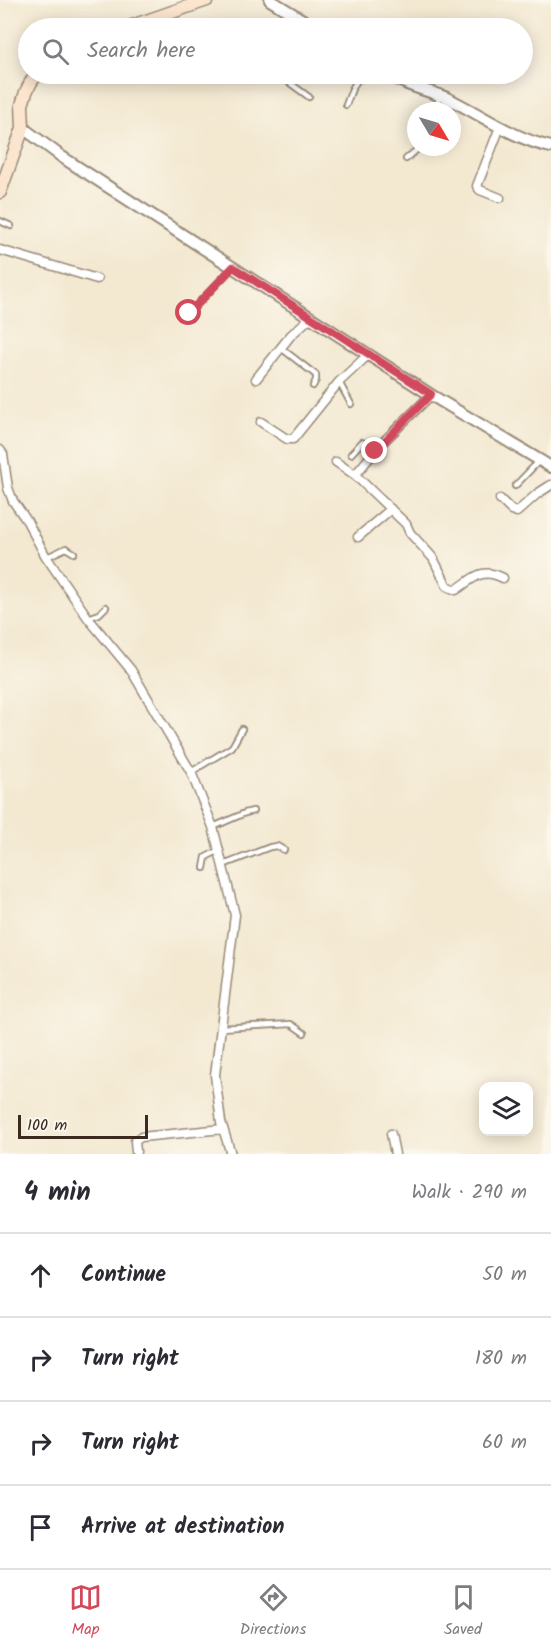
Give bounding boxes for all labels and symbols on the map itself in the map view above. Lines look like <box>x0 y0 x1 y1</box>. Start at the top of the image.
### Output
north arrow <box>407 102 461 156</box>
route start <box>175 299 201 325</box>
route end <box>361 437 387 463</box>
scale bar <box>18 1112 148 1140</box>

